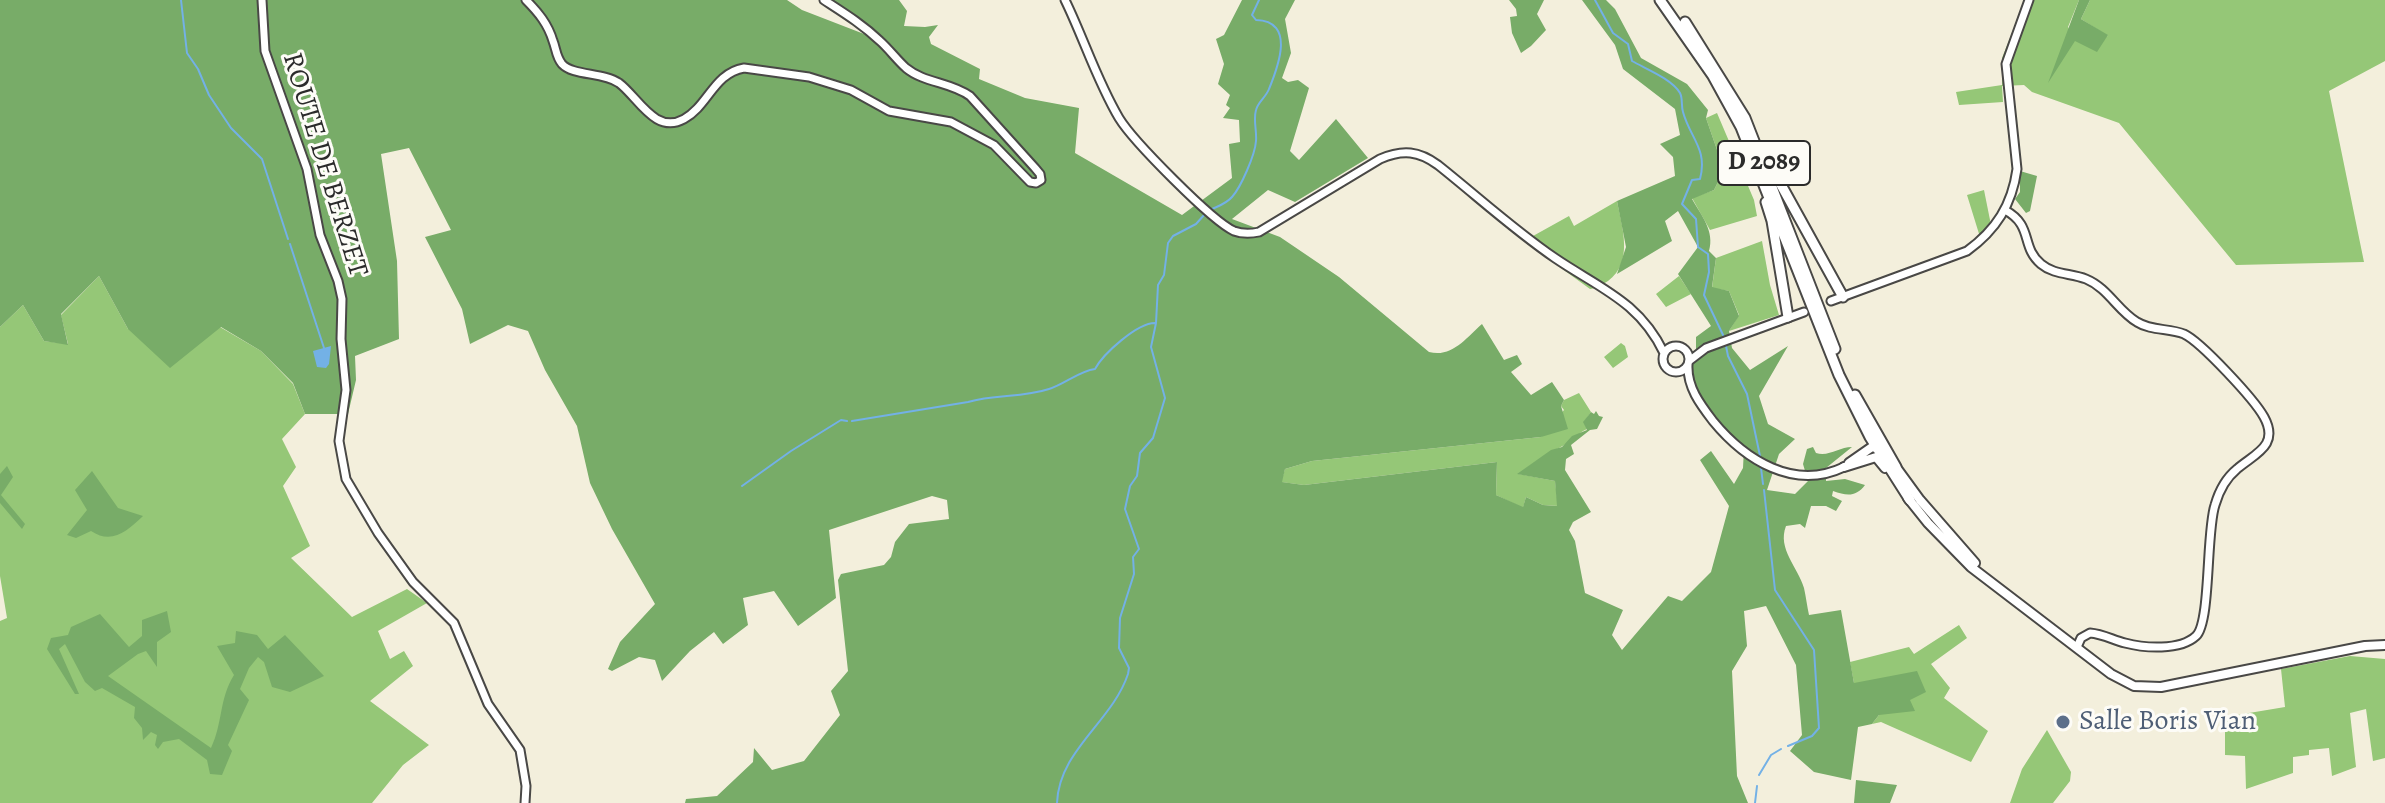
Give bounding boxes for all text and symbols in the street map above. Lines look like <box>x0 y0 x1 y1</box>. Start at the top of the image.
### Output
street label: ROUTE DE BERZET <box>274 49 374 281</box>
road number: D 2089 <box>1718 141 1810 185</box>
place label: Salle Boris Vian <box>2079 705 2256 739</box>
marker: Salle Boris Vian <box>2054 713 2072 731</box>

